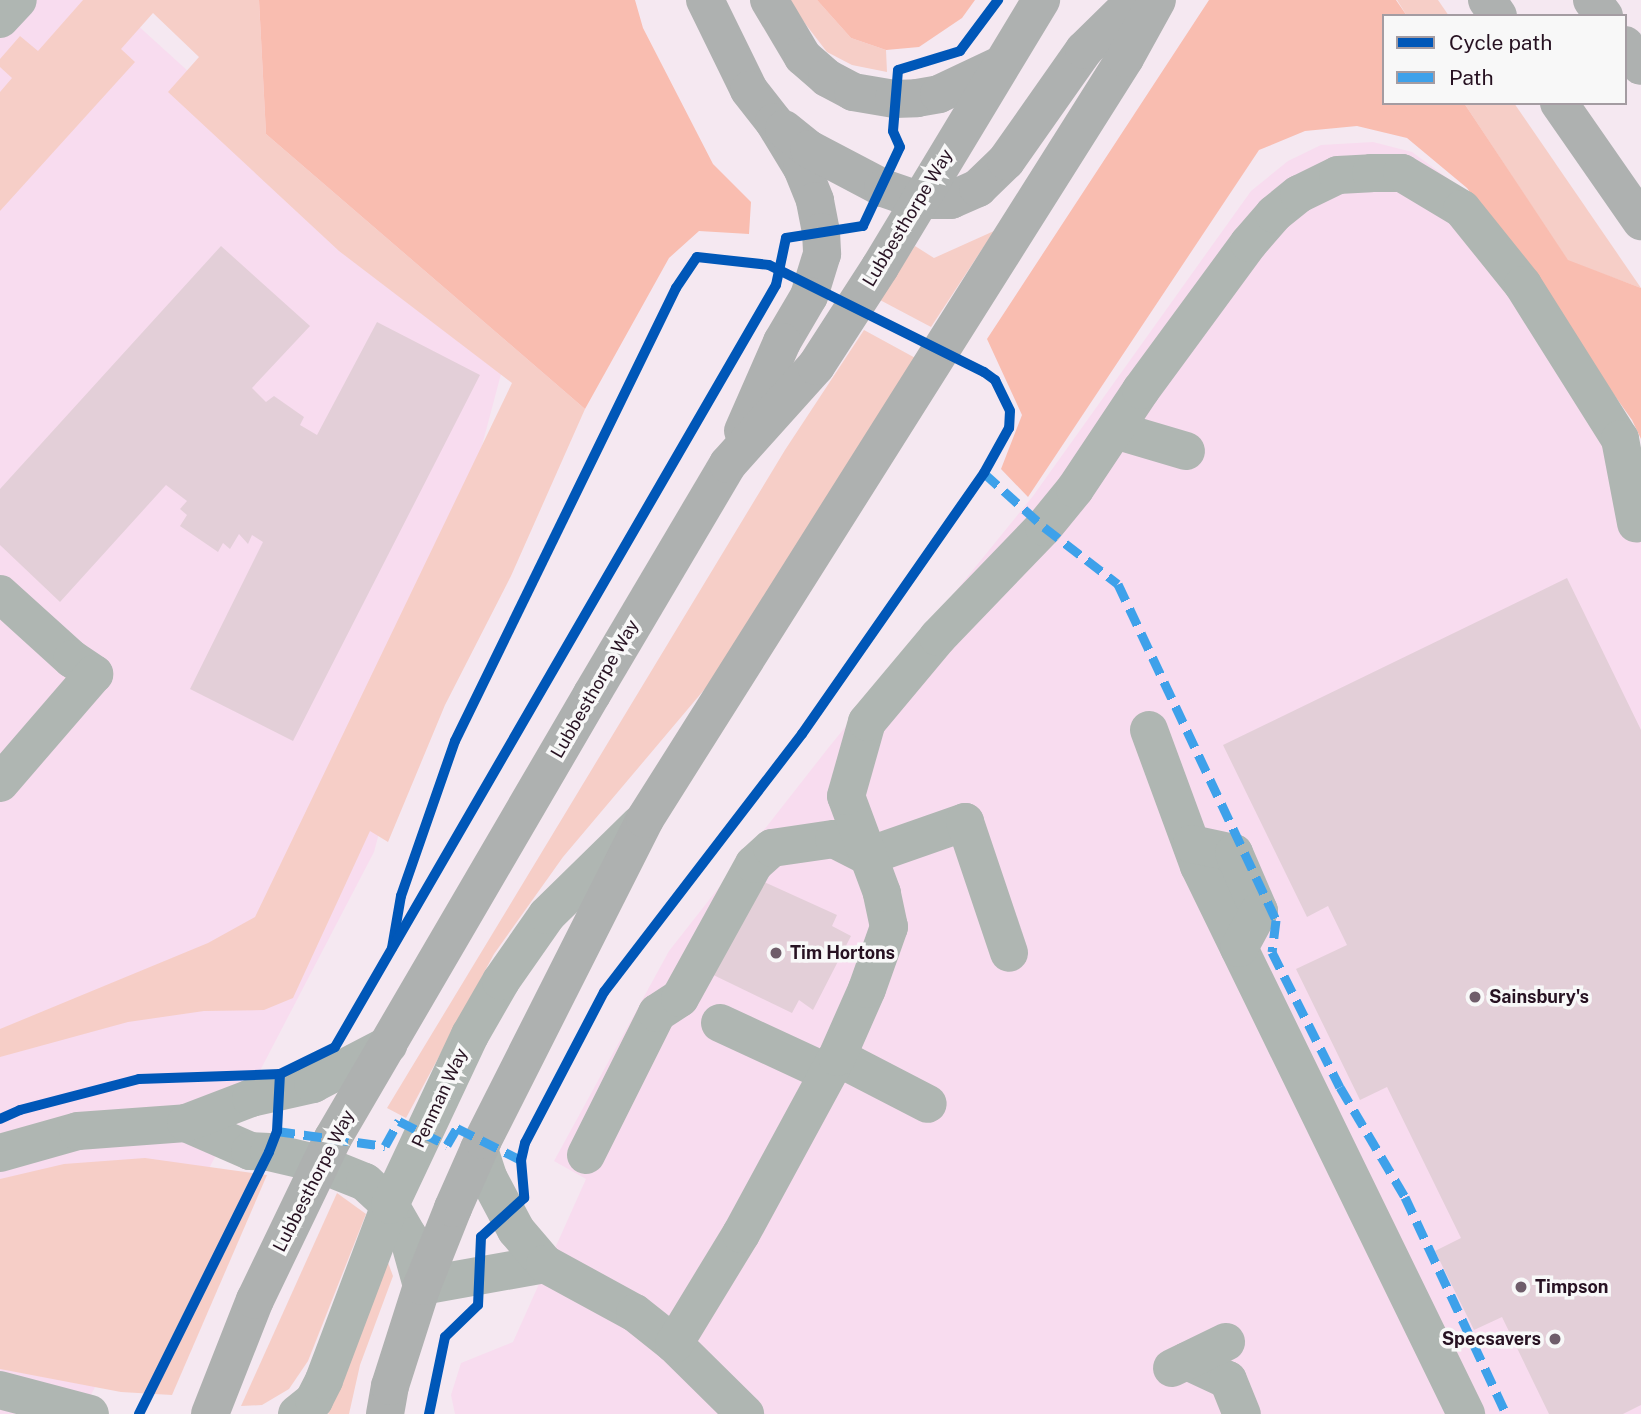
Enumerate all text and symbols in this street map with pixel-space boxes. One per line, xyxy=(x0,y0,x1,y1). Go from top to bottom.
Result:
legend xyxy=(1382,14,1627,105)
text: Cycle path xyxy=(1449,30,1552,55)
text: Path xyxy=(1449,65,1494,90)
street label: Lubbesthorpe Way xyxy=(858,145,958,291)
street label: Lubbesthorpe Way xyxy=(546,616,644,762)
place label: Tim Hortons xyxy=(790,942,895,964)
marker: Tim Hortons xyxy=(768,945,784,961)
place label: Sainsbury's xyxy=(1489,986,1589,1008)
marker: Sainsbury's xyxy=(1467,989,1483,1005)
street label: Penman Way xyxy=(407,1045,473,1151)
street label: Lubbesthorpe Way xyxy=(269,1106,359,1256)
place label: Timpson xyxy=(1535,1276,1608,1298)
marker: Timpson xyxy=(1513,1279,1529,1295)
place label: Specsavers xyxy=(1442,1328,1541,1350)
marker: Specsavers xyxy=(1547,1331,1563,1347)

